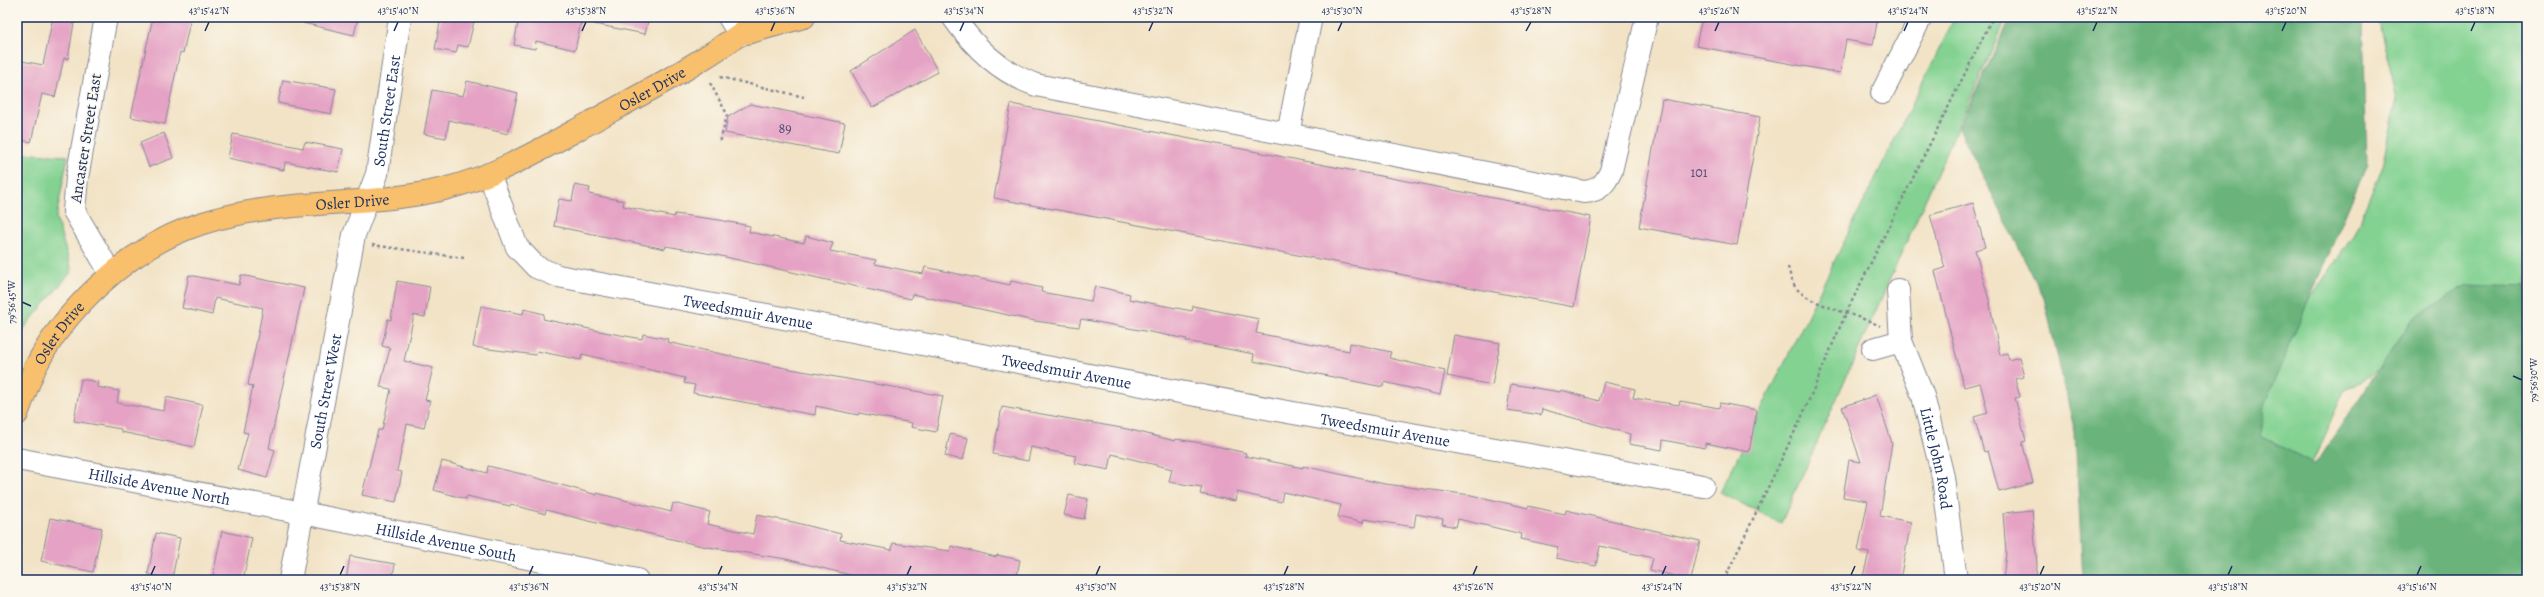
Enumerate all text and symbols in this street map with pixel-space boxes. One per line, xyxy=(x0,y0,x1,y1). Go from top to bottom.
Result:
text: 43°15'42"N xyxy=(189,4,229,17)
text: 43°15'40"N xyxy=(377,4,419,17)
text: 43°15'38"N xyxy=(566,4,606,17)
text: 43°15'36"N xyxy=(755,4,795,17)
text: 43°15'34"N xyxy=(944,4,984,17)
text: 43°15'32"N xyxy=(1133,4,1173,17)
text: 43°15'30"N xyxy=(1322,4,1362,17)
text: 43°15'28"N xyxy=(1511,4,1551,17)
text: 43°15'26"N xyxy=(1699,4,1739,17)
text: 43°15'24"N xyxy=(1888,4,1928,17)
text: 43°15'22"N xyxy=(2077,4,2117,17)
text: 43°15'20"N xyxy=(2265,4,2307,17)
text: 43°15'18"N xyxy=(2455,4,2495,17)
street label: South Street East xyxy=(368,54,406,168)
street label: Osler Drive xyxy=(615,62,690,117)
street label: Ancaster Street East xyxy=(65,72,107,205)
house number: 89 xyxy=(778,119,792,138)
house number: 101 xyxy=(1690,163,1708,182)
street label: Osler Drive xyxy=(315,188,390,216)
text: 79°56'45"W xyxy=(5,280,18,324)
street label: Tweedsmuir Avenue xyxy=(681,290,815,335)
street label: Osler Drive xyxy=(29,297,90,369)
street label: South Street West xyxy=(305,332,347,451)
street label: Tweedsmuir Avenue xyxy=(1000,349,1133,395)
text: 79°56'30"W xyxy=(2527,357,2540,402)
street label: Little John Road xyxy=(1914,405,1957,511)
street label: Tweedsmuir Avenue xyxy=(1318,408,1452,453)
street label: Hillside Avenue North xyxy=(86,463,233,511)
street label: Hillside Avenue South xyxy=(373,518,519,568)
text: 43°15'40"N xyxy=(130,580,172,593)
text: 43°15'38"N xyxy=(320,580,360,593)
text: 43°15'36"N xyxy=(509,580,549,593)
text: 43°15'34"N xyxy=(698,580,738,593)
text: 43°15'32"N xyxy=(887,580,927,593)
text: 43°15'30"N xyxy=(1076,580,1116,593)
text: 43°15'28"N xyxy=(1264,580,1304,593)
text: 43°15'26"N xyxy=(1453,580,1493,593)
text: 43°15'24"N xyxy=(1642,580,1682,593)
text: 43°15'22"N xyxy=(1831,580,1871,593)
text: 43°15'20"N xyxy=(2019,580,2061,593)
text: 43°15'18"N xyxy=(2208,580,2248,593)
text: 43°15'16"N xyxy=(2397,580,2437,593)

